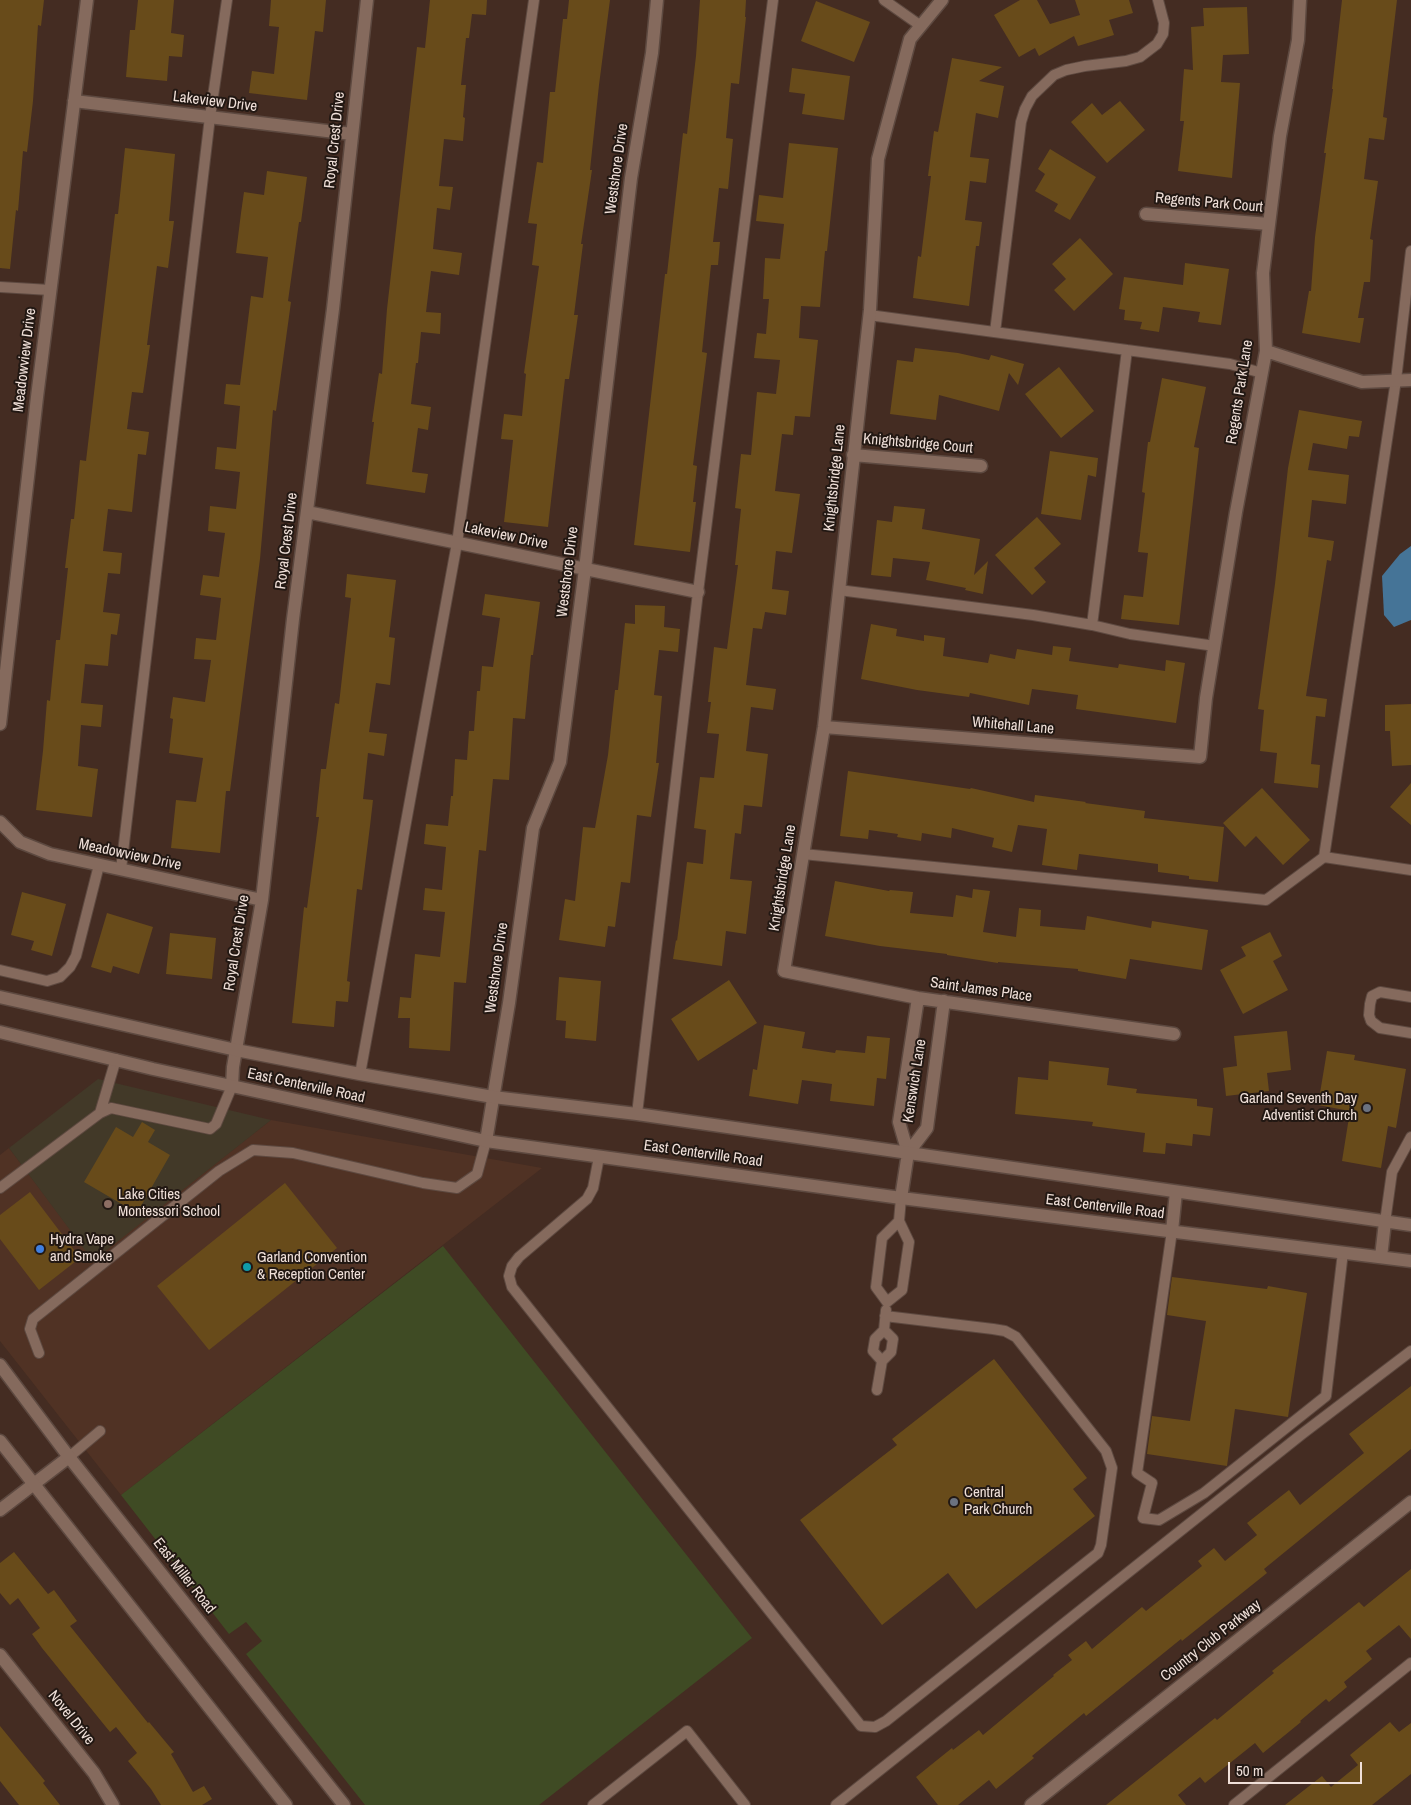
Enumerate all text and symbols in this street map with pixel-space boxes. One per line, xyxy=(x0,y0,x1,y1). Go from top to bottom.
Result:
street label: Lakeview Drive xyxy=(172,88,258,116)
street label: Royal Crest Drive xyxy=(321,91,349,189)
street label: Westshore Drive xyxy=(602,123,632,215)
street label: Regents Park Court xyxy=(1154,189,1264,217)
street label: Meadowview Drive xyxy=(10,307,40,413)
street label: Regents Park Lane xyxy=(1223,339,1257,445)
street label: Knightsbridge Lane xyxy=(820,424,850,532)
street label: Knightsbridge Court xyxy=(862,430,974,458)
street label: Royal Crest Drive xyxy=(272,492,302,590)
street label: Lakeview Drive xyxy=(463,518,549,554)
street label: Westshore Drive xyxy=(553,526,583,618)
street label: Whitehall Lane xyxy=(971,713,1055,739)
street label: Knightsbridge Lane xyxy=(766,824,800,932)
street label: Meadowview Drive xyxy=(77,835,183,875)
street label: Royal Crest Drive xyxy=(221,894,253,992)
street label: Westshore Drive xyxy=(482,922,512,1014)
street label: Saint James Place xyxy=(929,974,1033,1006)
street label: Kenswich Lane xyxy=(900,1038,930,1124)
street label: East Centerville Road xyxy=(246,1065,366,1107)
place label: Garland Seventh Day Adventist Church xyxy=(1239,1090,1357,1125)
marker: Garland Seventh Day Adventist Church xyxy=(1361,1102,1373,1114)
street label: East Centerville Road xyxy=(643,1137,763,1171)
place label: Lake Cities Montessori School xyxy=(118,1186,220,1221)
street label: East Centerville Road xyxy=(1045,1191,1165,1223)
marker: Lake Cities Montessori School xyxy=(102,1198,114,1210)
place label: Hydra Vape and Smoke xyxy=(50,1231,114,1266)
marker: Hydra Vape and Smoke xyxy=(34,1243,46,1255)
place label: Garland Convention & Reception Center xyxy=(257,1249,367,1284)
marker: Garland Convention & Reception Center xyxy=(241,1261,253,1273)
place label: Central Park Church xyxy=(964,1484,1032,1519)
marker: Central Park Church xyxy=(948,1496,960,1508)
street label: East Miller Road xyxy=(149,1535,219,1617)
street label: Country Club Parkway xyxy=(1157,1596,1265,1686)
street label: Novel Drive xyxy=(44,1687,98,1749)
scale bar xyxy=(1231,1752,1365,1784)
text: 50 m xyxy=(1236,1760,1263,1781)

